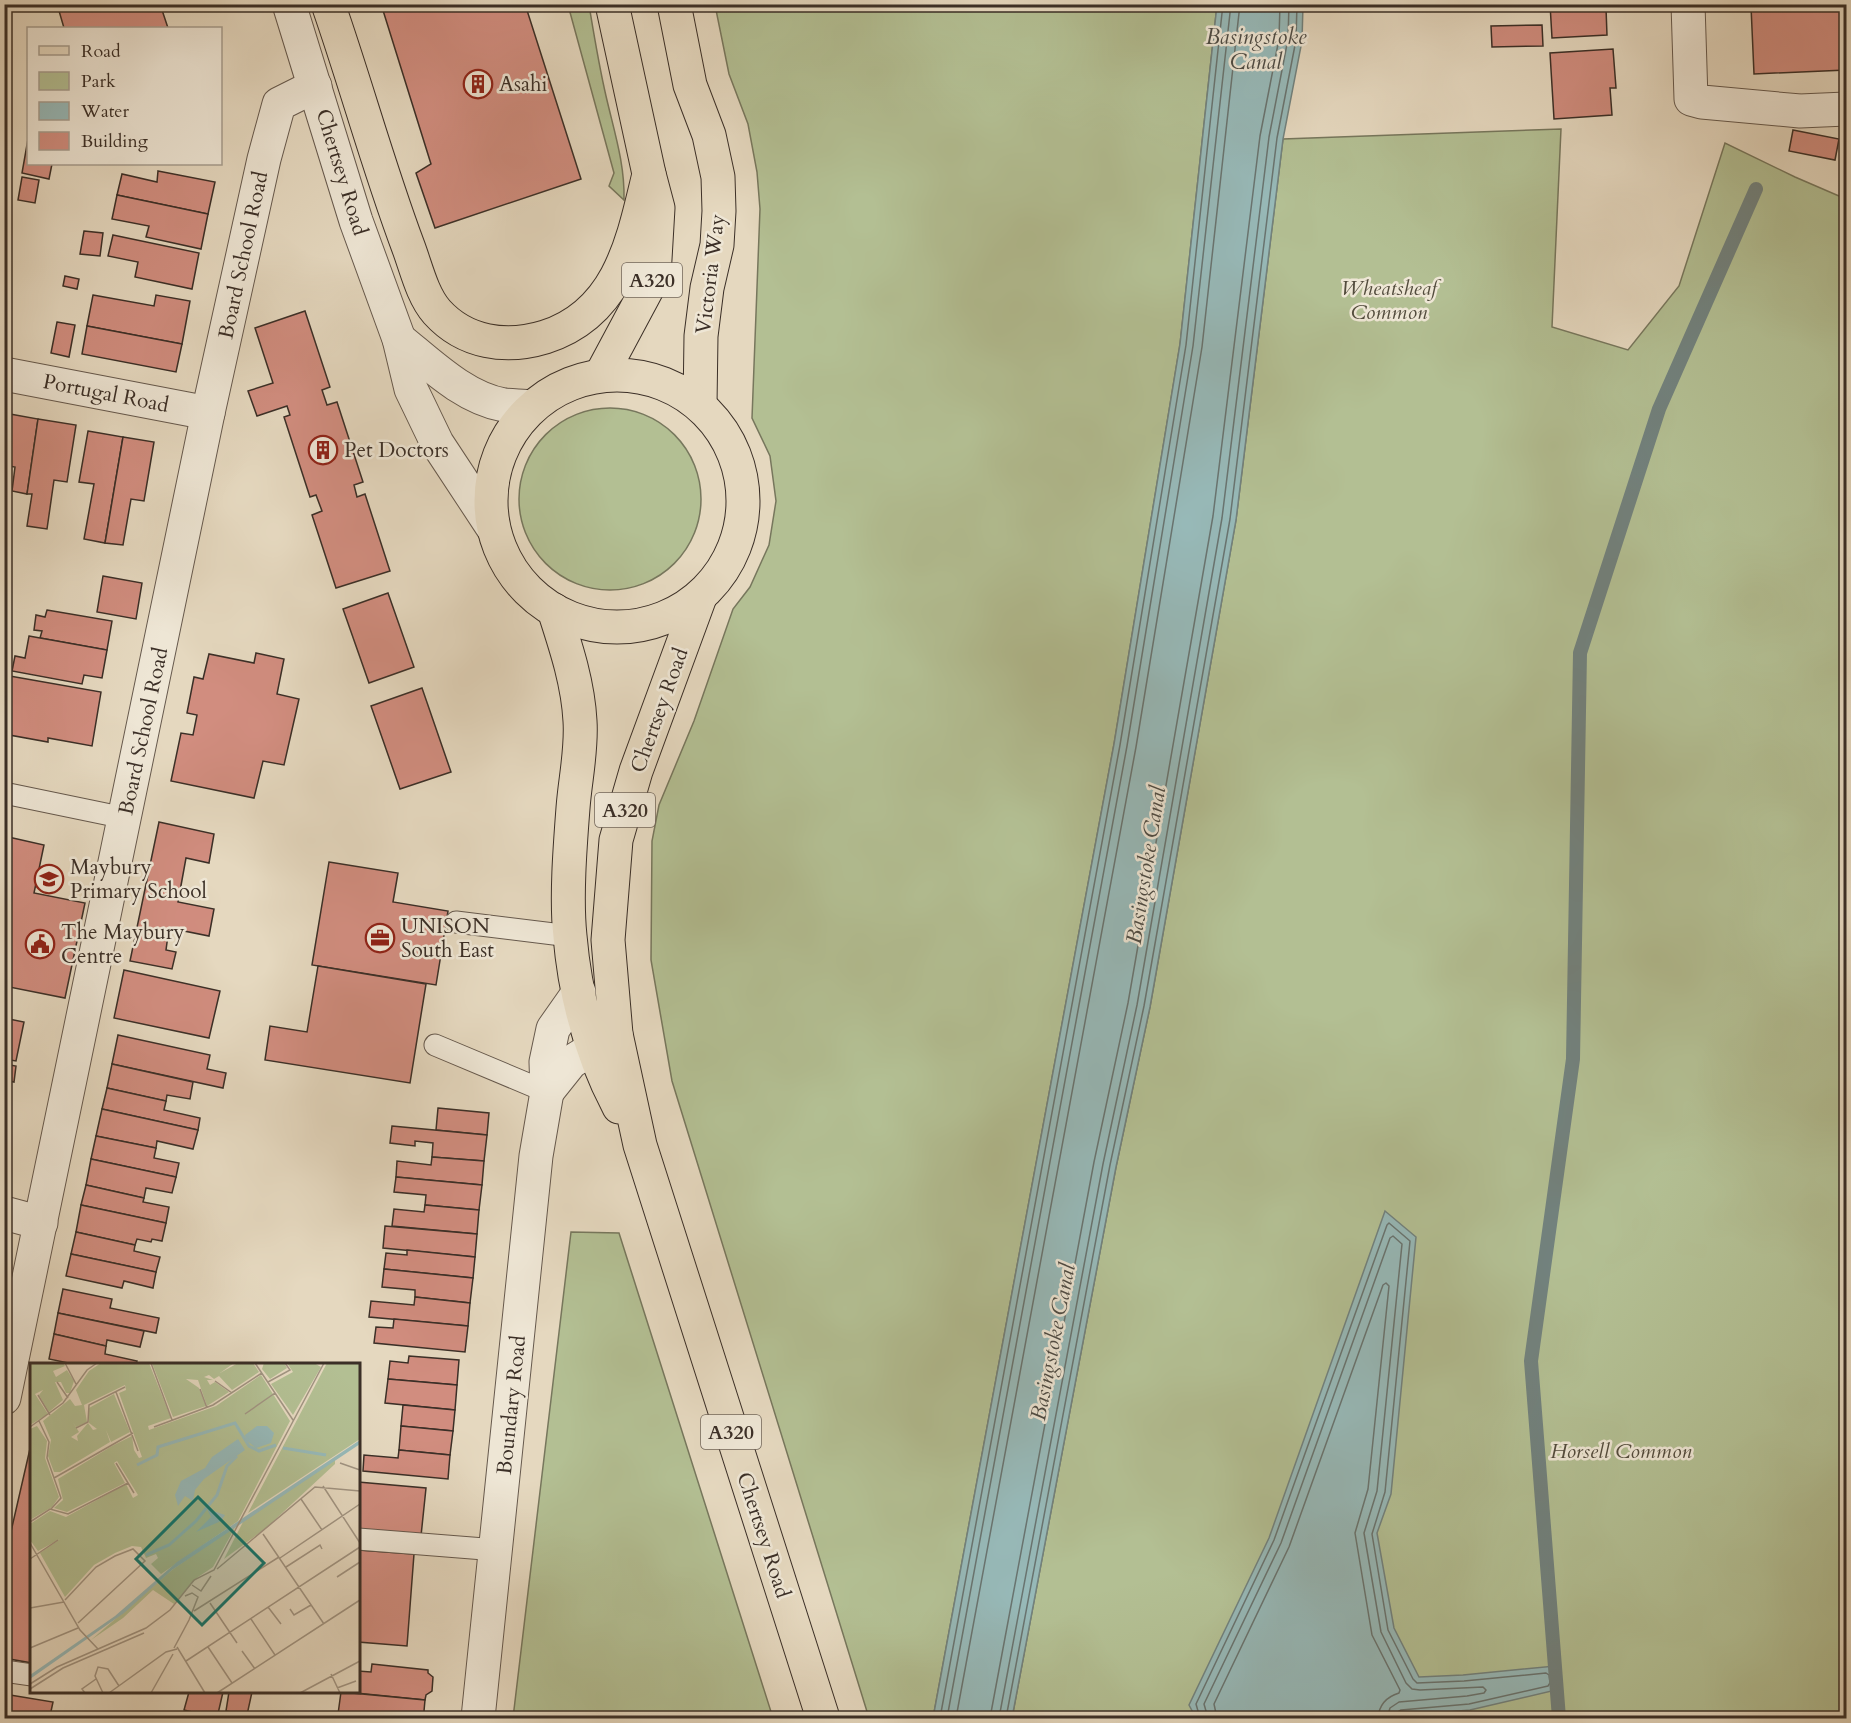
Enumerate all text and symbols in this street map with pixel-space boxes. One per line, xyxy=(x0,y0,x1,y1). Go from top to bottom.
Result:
water label: Basingstoke Canal xyxy=(1205,22,1307,77)
legend xyxy=(27,27,222,165)
text: Road xyxy=(81,39,121,64)
building icon: Asahi xyxy=(462,68,494,100)
text: Park xyxy=(81,69,116,94)
place label: Asahi xyxy=(499,70,548,99)
text: Water xyxy=(80,99,130,124)
street label: Chertsey Road xyxy=(309,105,375,239)
text: Building xyxy=(81,129,149,154)
street label: Board School Road xyxy=(212,169,275,342)
street label: Victoria Way xyxy=(689,212,732,336)
road number: A320 xyxy=(622,263,682,297)
park label: Wheatsheaf Common xyxy=(1341,274,1442,327)
street label: Portugal Road xyxy=(41,367,171,420)
building icon: Pet Doctors xyxy=(307,434,339,466)
place label: Pet Doctors xyxy=(344,436,449,465)
street label: Chertsey Road xyxy=(623,644,695,777)
street label: Board School Road xyxy=(112,645,175,818)
water label: Basingstoke Canal xyxy=(1119,783,1173,946)
road number: A320 xyxy=(595,793,655,827)
place label: Maybury Primary School xyxy=(70,853,207,906)
school or university icon: Maybury Primary School xyxy=(33,863,65,895)
place label: UNISON South East xyxy=(401,912,494,965)
place label: The Maybury Centre xyxy=(61,918,185,971)
office icon: UNISON South East xyxy=(364,922,396,954)
public building icon: The Maybury Centre xyxy=(24,928,56,960)
water label: Basingstoke Canal xyxy=(1023,1260,1083,1423)
street label: Boundary Road xyxy=(490,1334,533,1476)
inset map xyxy=(30,1363,360,1693)
road number: A320 xyxy=(701,1415,761,1449)
park label: Horsell Common xyxy=(1550,1437,1692,1466)
street label: Chertsey Road xyxy=(730,1468,798,1602)

